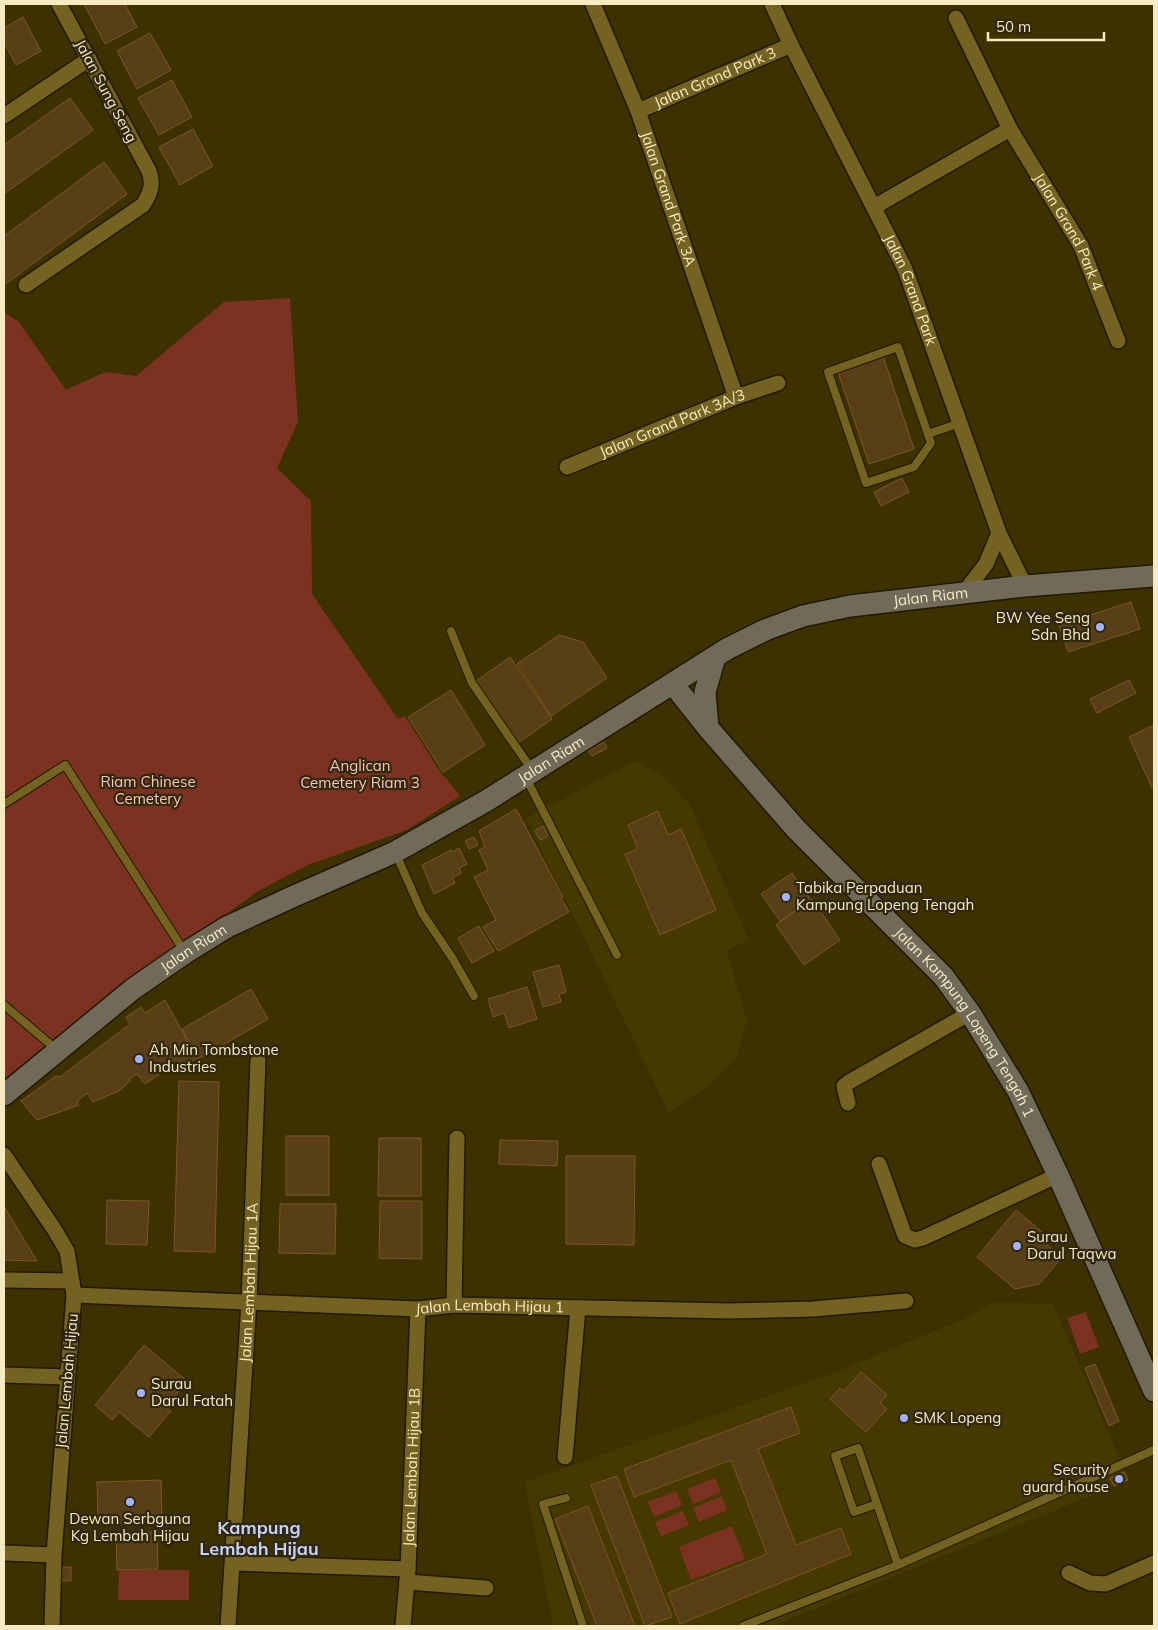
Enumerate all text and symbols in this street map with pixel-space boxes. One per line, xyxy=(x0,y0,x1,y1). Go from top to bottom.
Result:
scale bar xyxy=(988,10,1104,42)
text: 50 m xyxy=(996,17,1031,36)
street label: Jalan Sung Seng xyxy=(71,36,142,146)
street label: Jalan Grand Park 3 xyxy=(651,43,779,112)
street label: Jalan Grand Park 3A xyxy=(637,129,701,269)
street label: Jalan Grand Park 4 xyxy=(1030,169,1107,293)
street label: Jalan Grand Park xyxy=(880,231,941,348)
street label: Jalan Grand Park 3A/3 xyxy=(597,385,747,461)
street label: Jalan Riam xyxy=(892,583,969,610)
place label: BW Yee Seng Sdn Bhd xyxy=(996,608,1090,644)
marker: BW Yee Seng Sdn Bhd xyxy=(1094,621,1106,633)
street label: Jalan Riam xyxy=(514,731,588,788)
park label: Anglican Cemetery Riam 3 xyxy=(300,756,420,792)
park label: Riam Chinese Cemetery xyxy=(100,772,196,808)
place label: Tabika Perpaduan Kampung Lopeng Tengah xyxy=(796,878,974,914)
marker: Tabika Perpaduan Kampung Lopeng Tengah xyxy=(780,891,792,903)
street label: Jalan Riam xyxy=(156,919,230,976)
street label: Jalan Kampung Lopeng Tengah 1 xyxy=(890,923,1039,1120)
place label: Ah Min Tombstone Industries xyxy=(149,1040,279,1076)
marker: Ah Min Tombstone Industries xyxy=(133,1053,145,1065)
street label: Jalan Lembah Hijau 1A xyxy=(235,1202,262,1363)
place label: Surau Darul Taqwa xyxy=(1027,1227,1117,1263)
marker: Surau Darul Taqwa xyxy=(1011,1240,1023,1252)
street label: Jalan Lembah Hijau 1 xyxy=(415,1295,564,1318)
street label: Jalan Lembah Hijau xyxy=(51,1313,82,1449)
place label: Surau Darul Fatah xyxy=(151,1374,233,1410)
marker: Surau Darul Fatah xyxy=(135,1387,147,1399)
street label: Jalan Lembah Hijau 1B xyxy=(399,1387,424,1547)
place label: SMK Lopeng xyxy=(914,1408,1001,1427)
marker: SMK Lopeng xyxy=(898,1412,910,1424)
place label: Security guard house xyxy=(1022,1460,1109,1496)
marker: Security guard house xyxy=(1113,1473,1125,1485)
marker: Dewan Serbguna Kg Lembah Hijau xyxy=(124,1496,136,1508)
place label: Dewan Serbguna Kg Lembah Hijau xyxy=(69,1509,191,1545)
district label: Kampung Lembah Hijau xyxy=(199,1516,319,1560)

